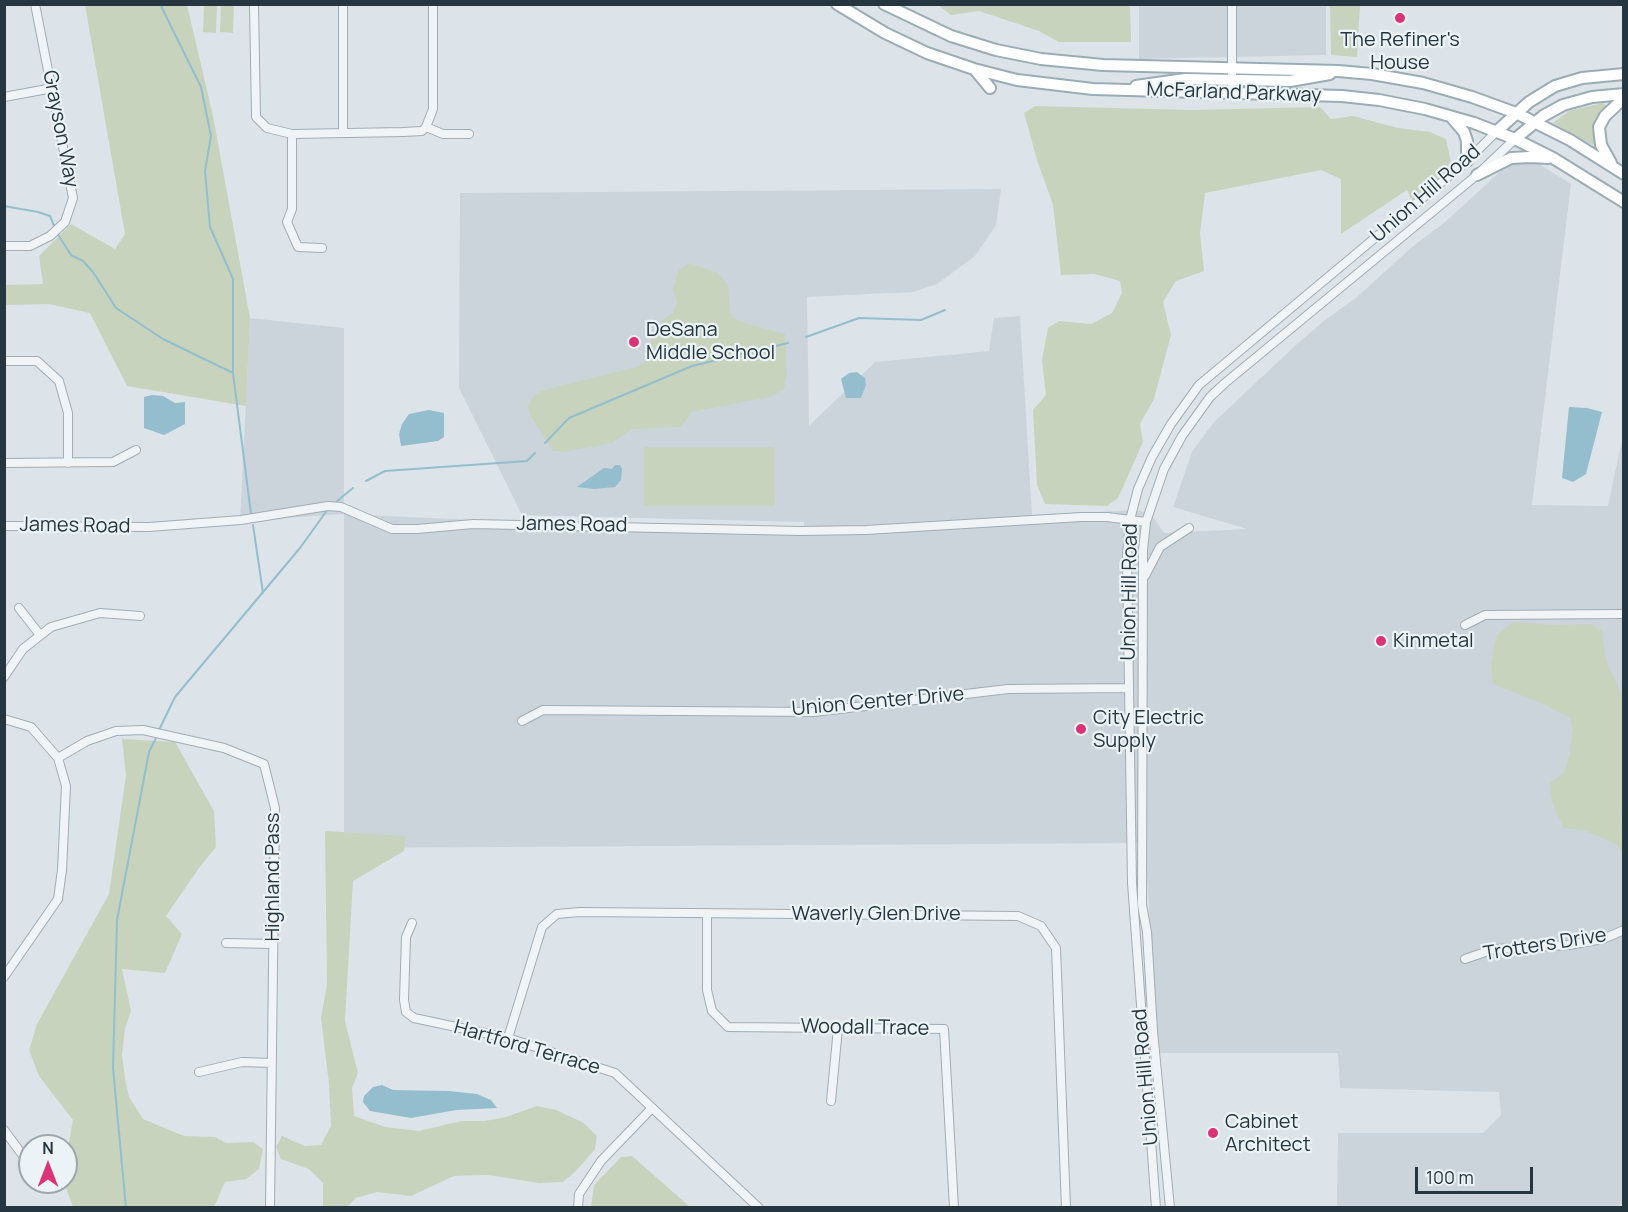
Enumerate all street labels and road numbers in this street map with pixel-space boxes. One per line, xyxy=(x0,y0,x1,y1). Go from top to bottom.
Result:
street label: Grayson Way xyxy=(37,68,83,190)
street label: McFarland Parkway xyxy=(1146,78,1322,108)
street label: Union Hill Road xyxy=(1366,140,1486,248)
street label: James Road xyxy=(516,512,628,538)
street label: James Road xyxy=(19,513,131,539)
street label: Union Hill Road xyxy=(1117,523,1143,661)
street label: Union Center Drive xyxy=(791,683,965,721)
street label: Highland Pass xyxy=(261,812,285,942)
street label: Waverly Glen Drive xyxy=(791,902,961,926)
street label: Trotters Drive xyxy=(1482,923,1608,967)
street label: Union Hill Road xyxy=(1128,1008,1164,1146)
street label: Woodall Trace xyxy=(800,1015,930,1041)
street label: Hartford Terrace xyxy=(451,1016,603,1080)

